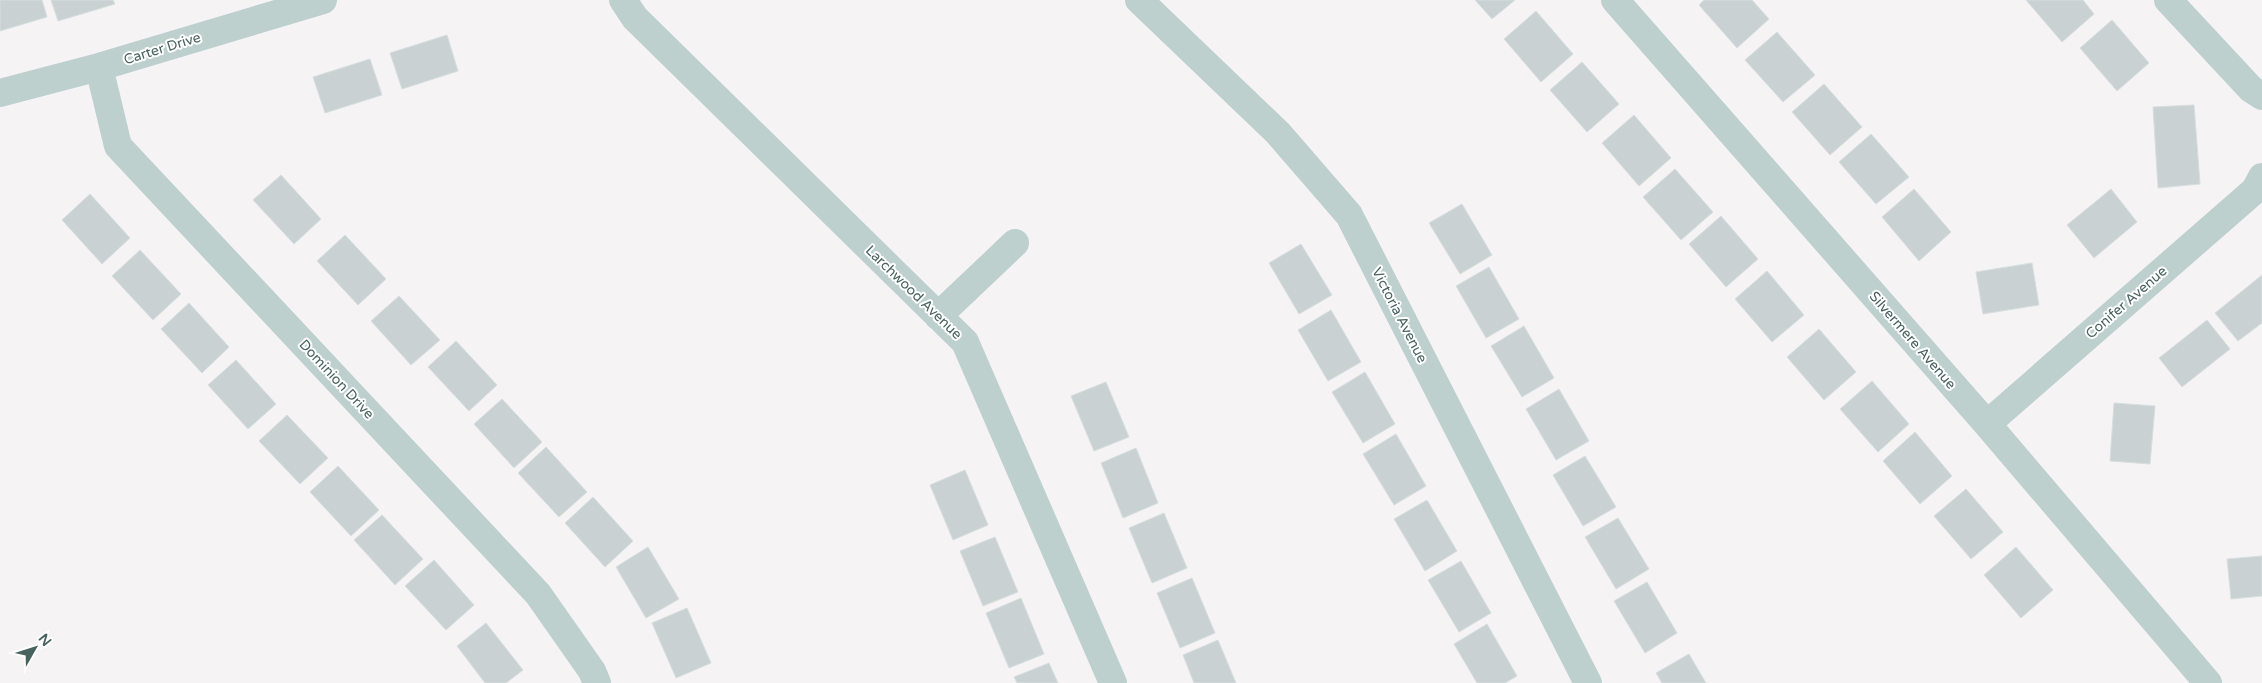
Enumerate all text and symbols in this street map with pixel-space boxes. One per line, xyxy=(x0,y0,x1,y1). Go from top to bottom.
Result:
street label: Carter Drive xyxy=(122,29,203,68)
street label: Larchwood Avenue xyxy=(862,242,965,343)
street label: Conifer Avenue xyxy=(2082,262,2170,342)
street label: Victoria Avenue xyxy=(1368,265,1431,366)
street label: Silvermere Avenue xyxy=(1866,288,1960,393)
street label: Dominion Drive xyxy=(296,336,378,423)
north arrow xyxy=(10,623,60,673)
text: N xyxy=(35,630,55,650)

